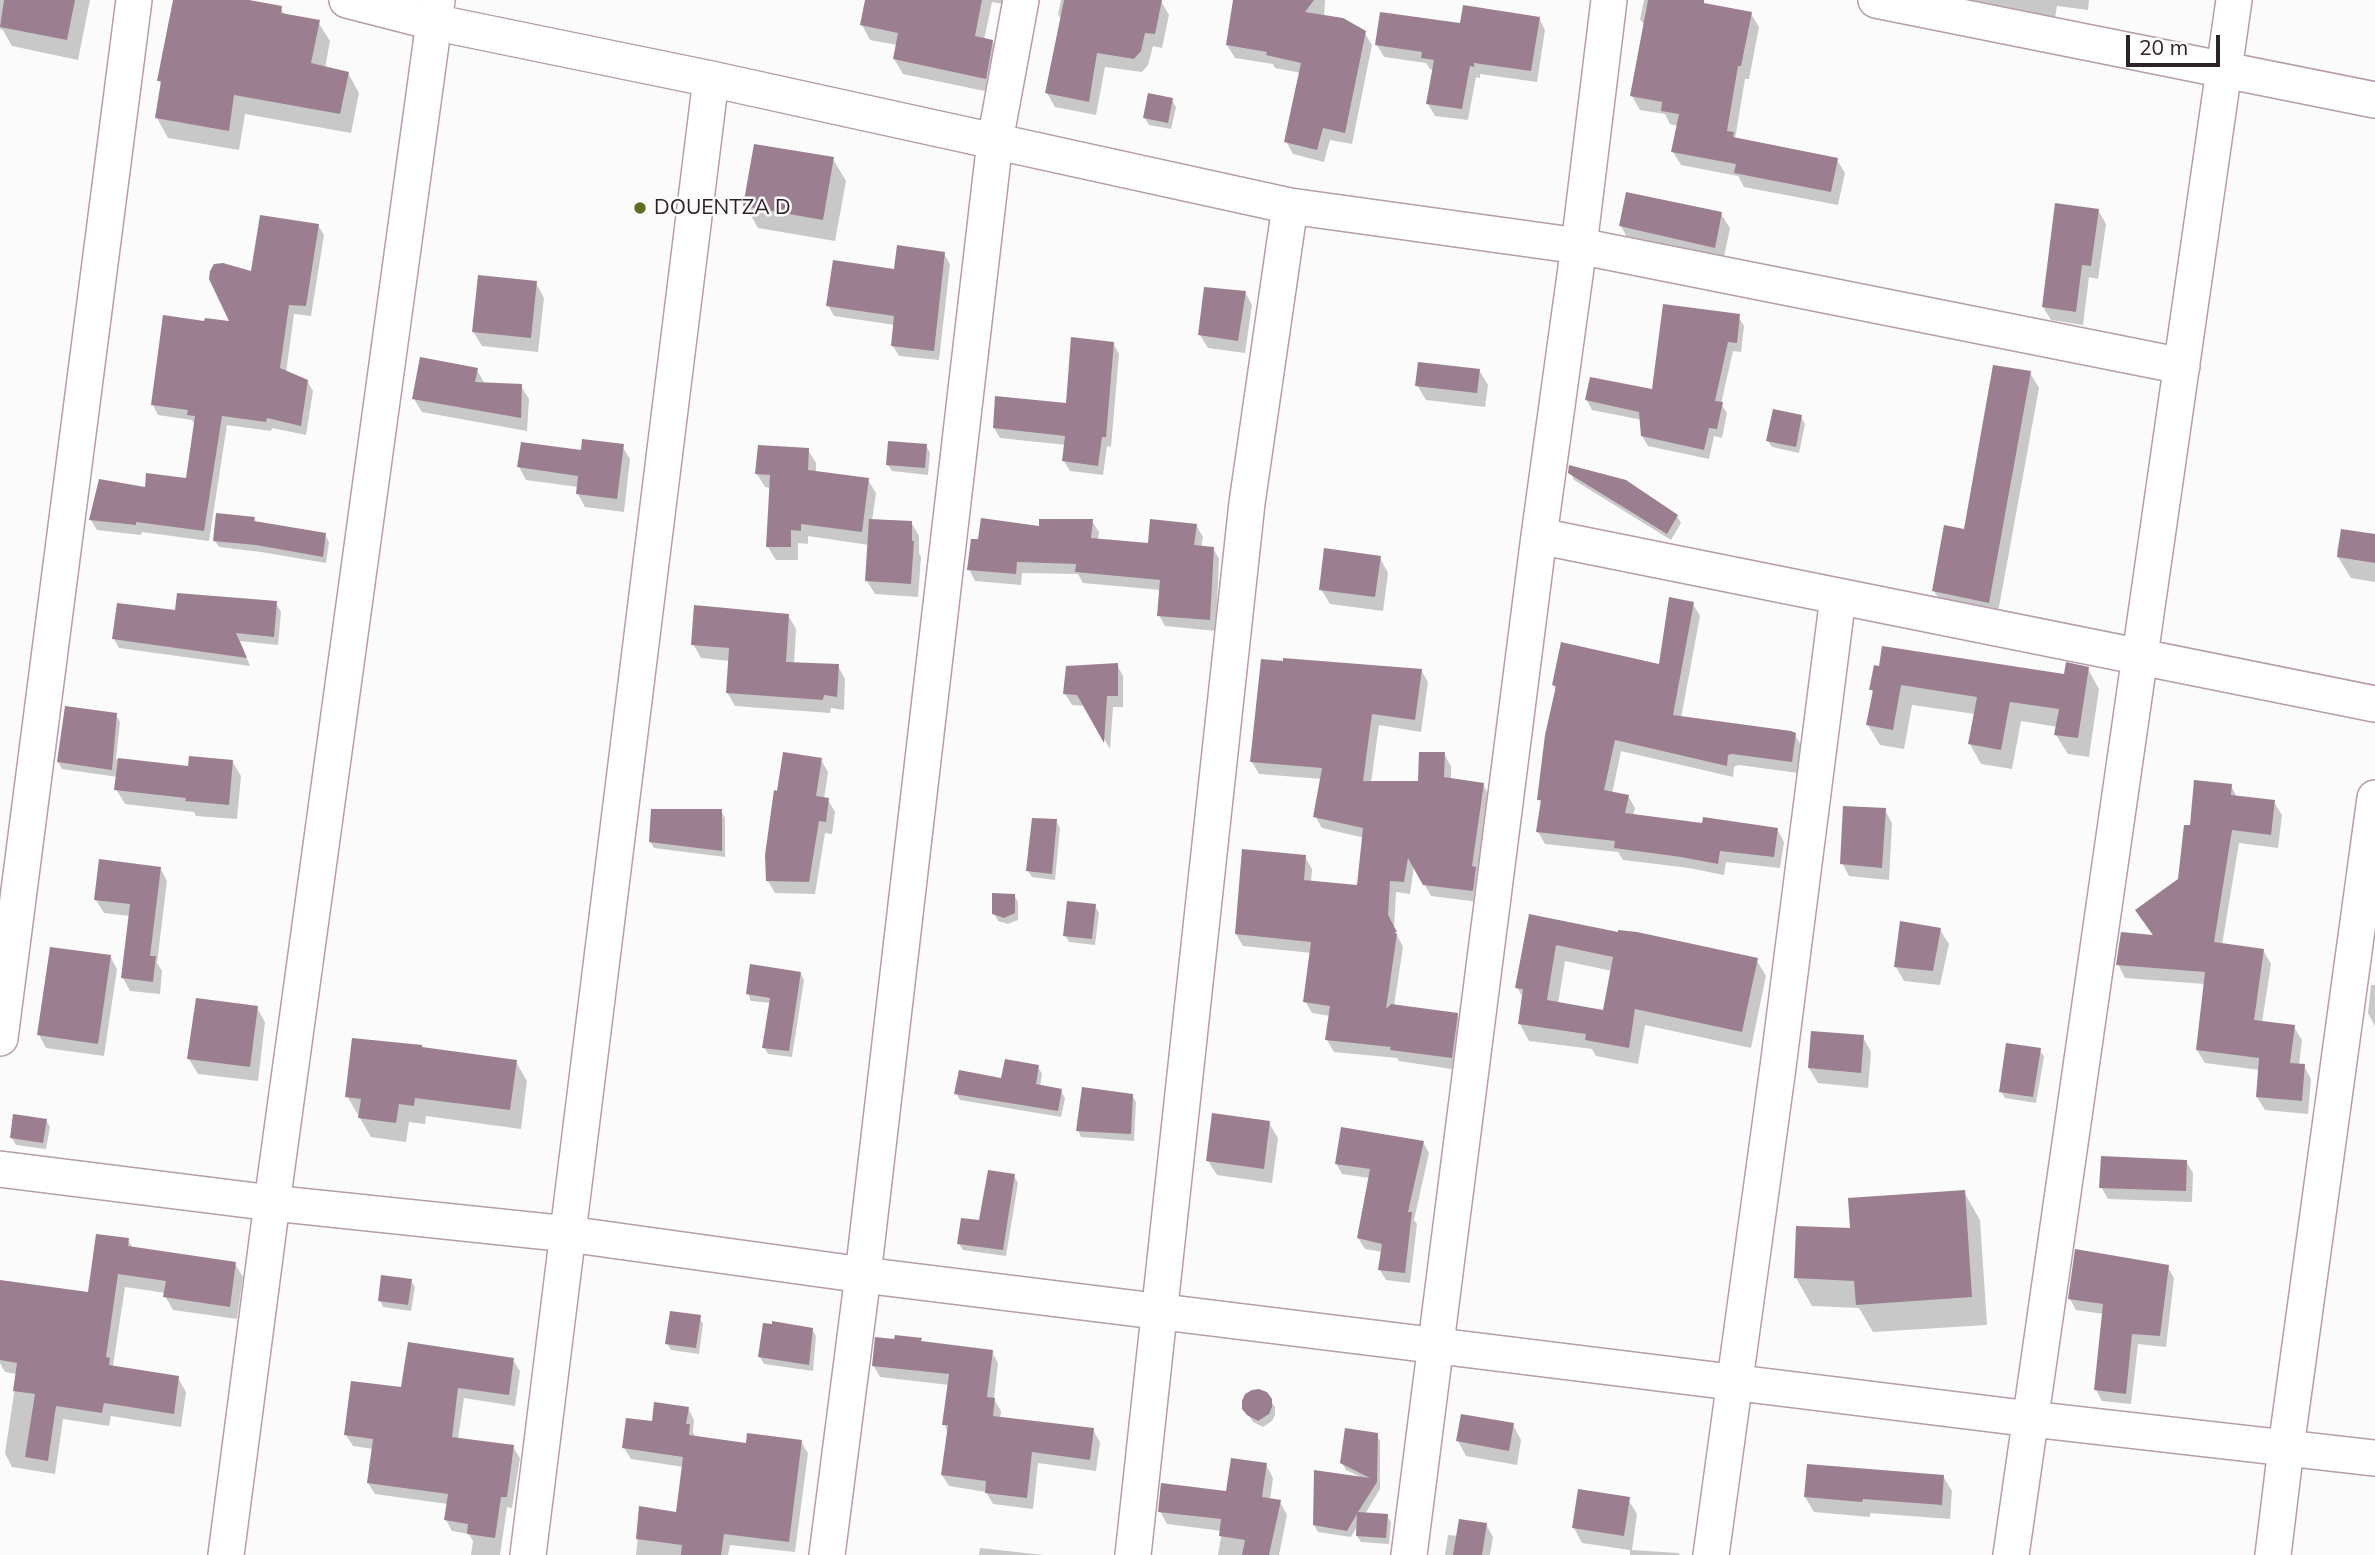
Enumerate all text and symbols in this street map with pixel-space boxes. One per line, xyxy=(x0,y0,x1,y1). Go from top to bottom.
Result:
scale bar xyxy=(2130,21,2224,65)
text: 20 m xyxy=(2139,34,2188,60)
place label: DOUENTZA D xyxy=(654,195,791,221)
marker: DOUENTZA D xyxy=(632,200,648,216)

